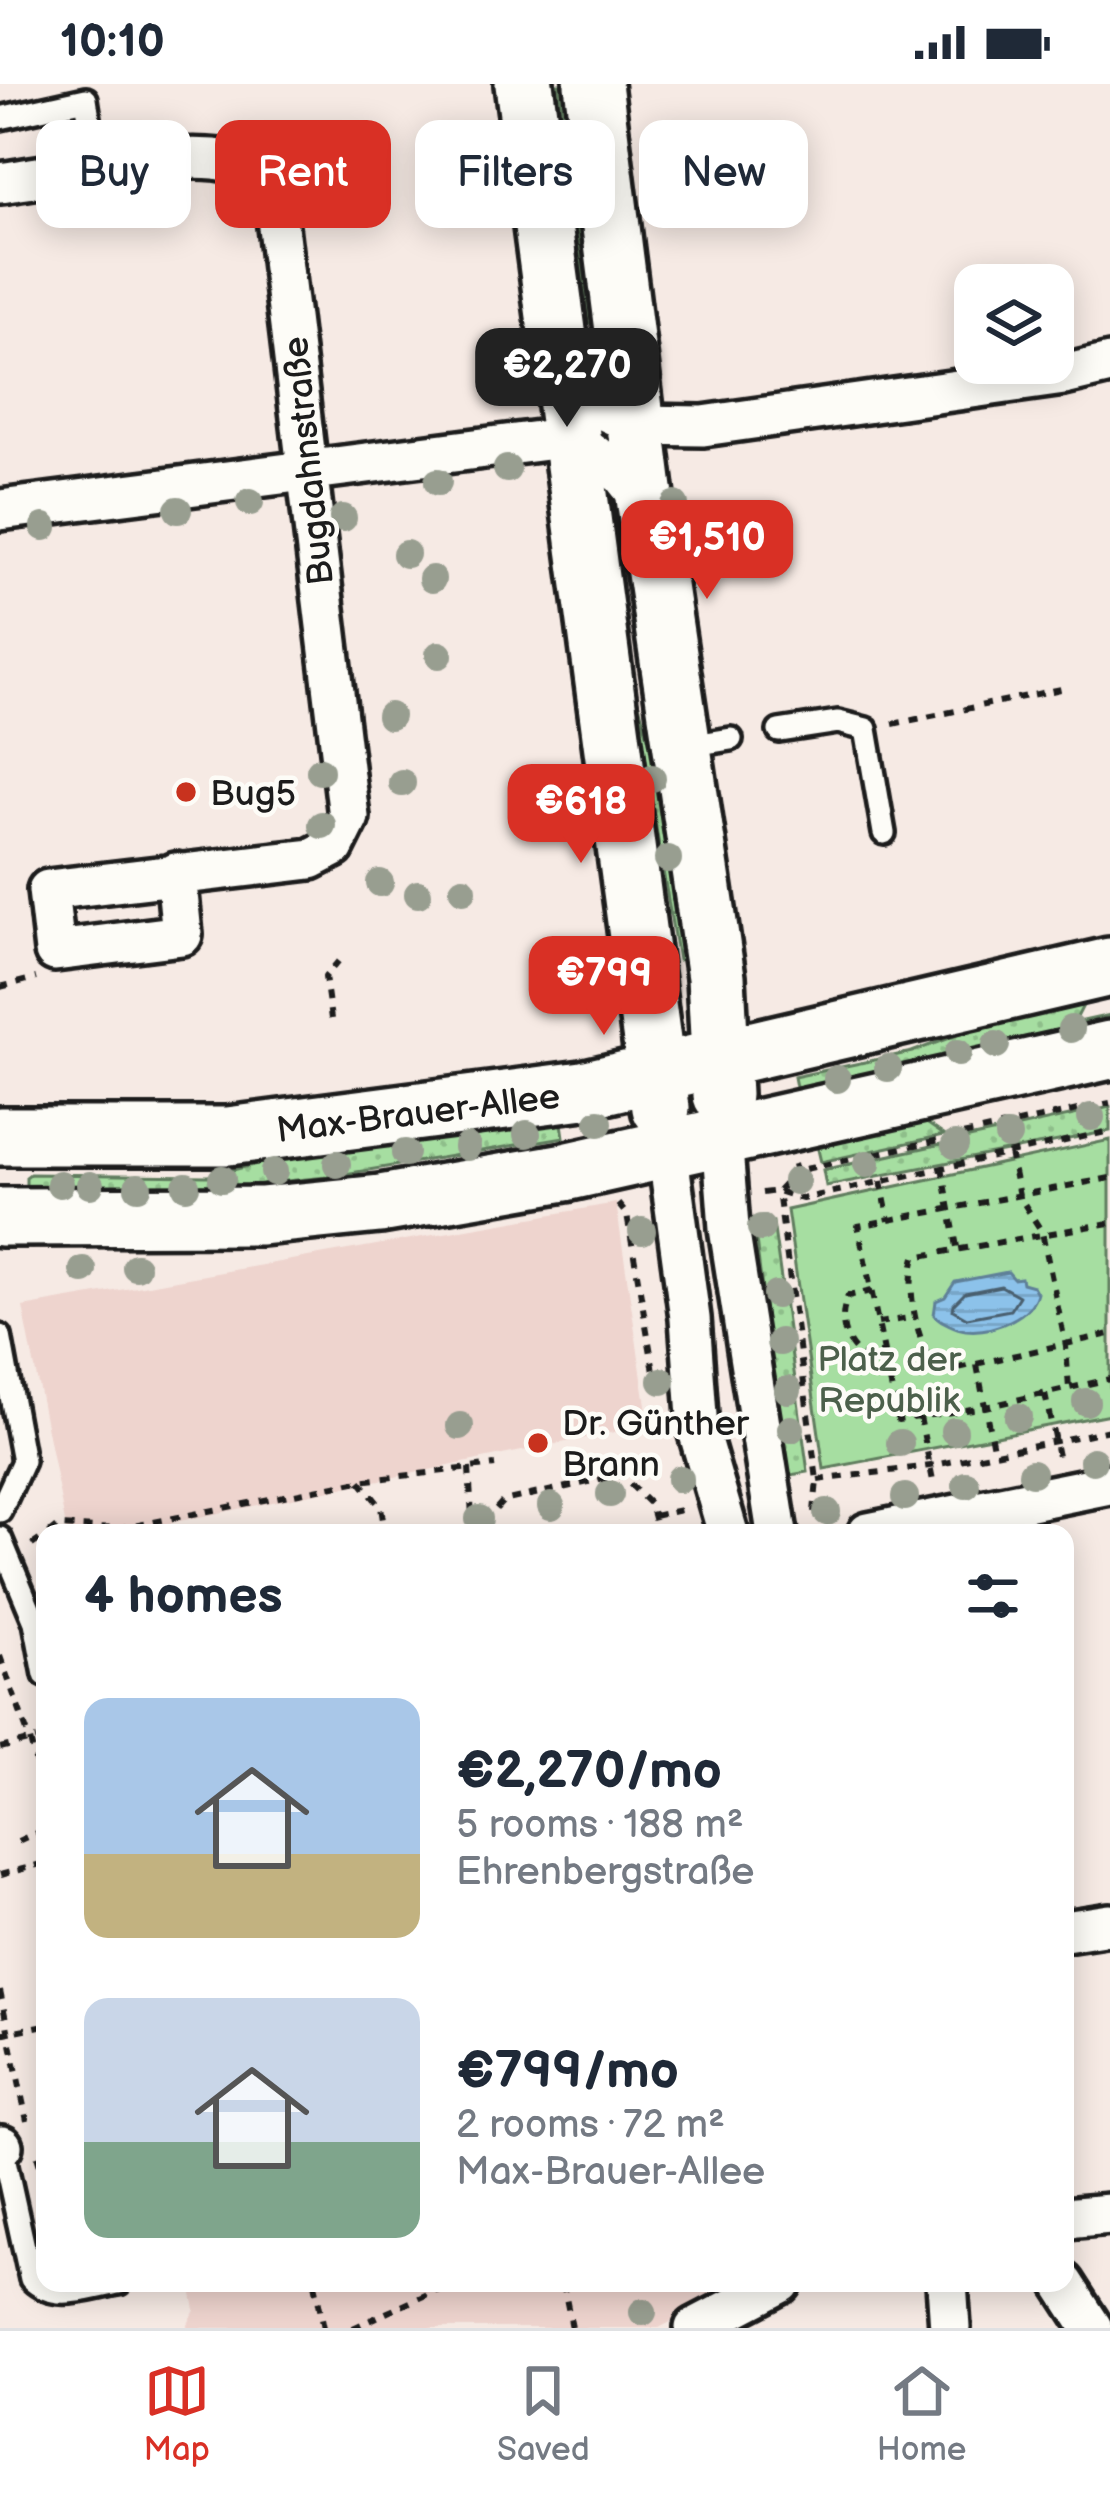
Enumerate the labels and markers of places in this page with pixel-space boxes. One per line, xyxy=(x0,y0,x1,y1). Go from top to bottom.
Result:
pin: €2,270 xyxy=(469,328,665,430)
pin: €1,510 xyxy=(609,500,805,602)
pin: €618 xyxy=(510,764,652,866)
place label: Bug5 xyxy=(210,773,296,816)
marker: Bug5 xyxy=(173,779,199,805)
pin: €799 xyxy=(533,936,675,1038)
place label: Dr. Günther Brann xyxy=(562,1403,750,1487)
marker: Dr. Günther Brann xyxy=(525,1430,551,1456)

